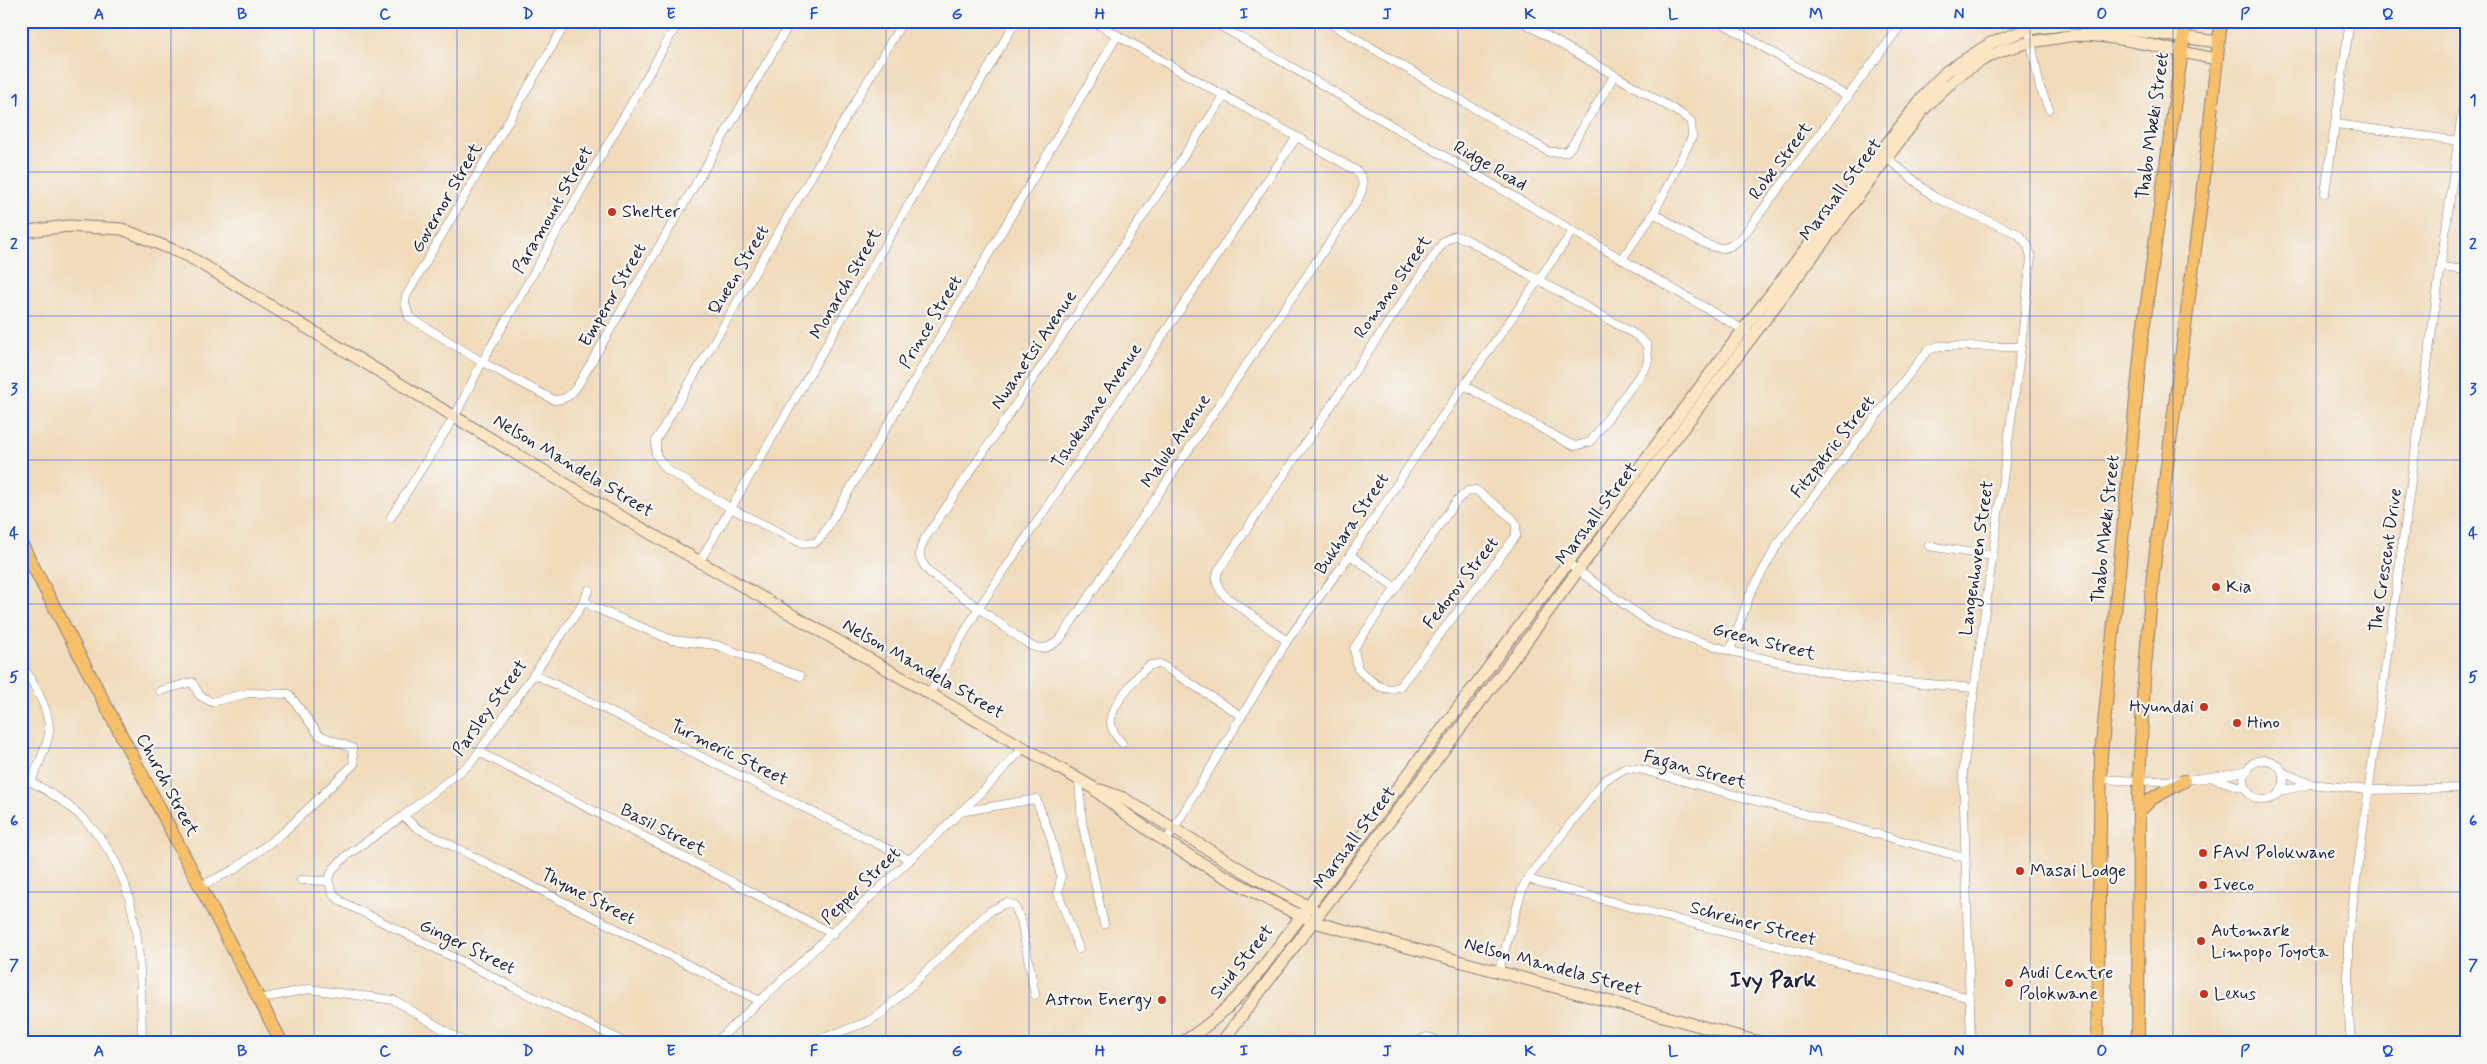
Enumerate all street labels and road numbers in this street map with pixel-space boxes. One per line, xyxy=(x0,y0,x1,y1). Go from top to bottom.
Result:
street label: Thabo Mbeki Street xyxy=(2131,50,2175,201)
street label: Robe Street xyxy=(1744,117,1819,205)
street label: Marshall Street xyxy=(1794,134,1888,246)
street label: Ridge Road xyxy=(1448,135,1531,198)
street label: Governor Street xyxy=(406,138,488,258)
street label: Paramount Street xyxy=(507,142,599,278)
street label: Queen Street xyxy=(703,220,775,319)
street label: Monarch Street xyxy=(805,224,888,344)
street label: Romano Street xyxy=(1348,230,1438,343)
street label: Emperor Street xyxy=(574,238,653,351)
street label: Prince Street xyxy=(894,271,968,373)
street label: Nwanetsi Avenue xyxy=(985,286,1083,414)
street label: Tshokwane Avenue xyxy=(1046,338,1148,473)
street label: Malule Avenue xyxy=(1136,389,1217,493)
street label: Fitzpatric Street xyxy=(1785,391,1881,503)
street label: Nelson Mandela Street xyxy=(489,409,657,523)
street label: Thabo Mbeki Street xyxy=(2086,454,2126,604)
street label: Marshall Street xyxy=(1550,458,1644,570)
street label: Bukhara Street xyxy=(1309,468,1395,580)
street label: Langenhoven Street xyxy=(1954,479,2001,637)
street label: The Crescent Drive xyxy=(2364,487,2408,633)
street label: Fedorov Street xyxy=(1417,532,1505,634)
street label: Nelson Mandela Street xyxy=(838,613,1008,725)
street label: Green Street xyxy=(1710,618,1819,667)
street label: Parsley Street xyxy=(447,655,533,761)
street label: Turmeric Street xyxy=(666,714,792,792)
street label: Church Street xyxy=(130,729,204,841)
street label: Fagan Street xyxy=(1640,745,1750,797)
street label: Marshall Street xyxy=(1308,782,1402,894)
street label: Basil Street xyxy=(616,798,710,862)
street label: Pepper Street xyxy=(816,842,906,930)
street label: Thyme Street xyxy=(537,863,640,931)
street label: Schreiner Street xyxy=(1687,896,1819,952)
street label: Ginger Street xyxy=(415,913,519,982)
street label: Suid Street xyxy=(1205,920,1279,1004)
street label: Nelson Mandela Street xyxy=(1462,932,1644,1002)

